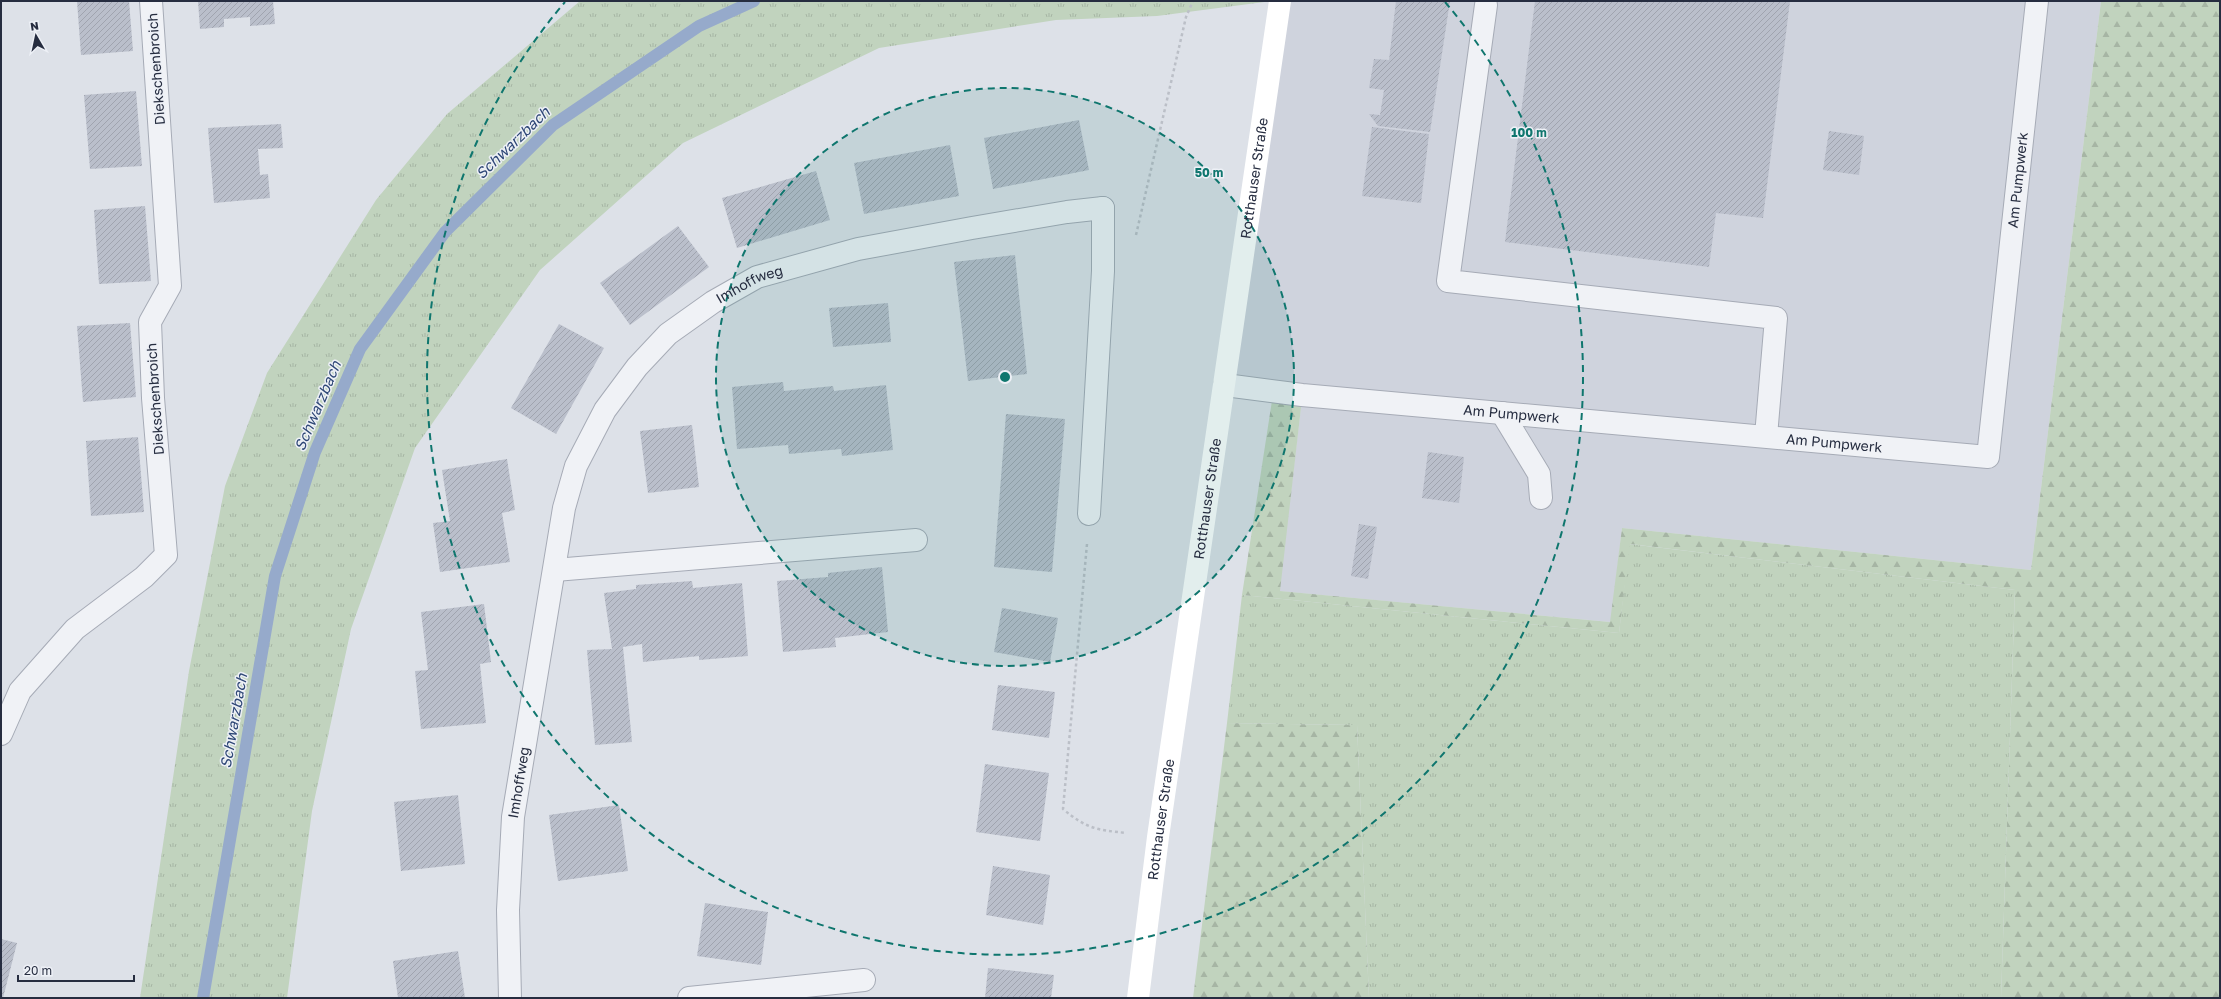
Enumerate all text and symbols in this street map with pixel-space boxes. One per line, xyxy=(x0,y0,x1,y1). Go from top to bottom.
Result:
street label: Diekschenbroich xyxy=(143,12,168,126)
north arrow xyxy=(16,16,56,56)
text: N xyxy=(29,19,40,33)
water label: Schwarzbach xyxy=(472,102,554,182)
street label: Rotthauser Straße xyxy=(1236,116,1271,240)
text: 100 m xyxy=(1511,125,1547,140)
street label: Am Pumpwerk xyxy=(2004,131,2031,229)
text: 50 m xyxy=(1195,165,1223,180)
street label: Imhoffweg xyxy=(713,261,785,307)
street label: Diekschenbroich xyxy=(142,342,167,456)
water label: Schwarzbach xyxy=(290,357,344,453)
centre of rings xyxy=(998,370,1012,384)
street label: Am Pumpwerk xyxy=(1463,401,1560,426)
street label: Am Pumpwerk xyxy=(1785,430,1883,455)
street label: Rotthauser Straße xyxy=(1190,437,1224,560)
water label: Schwarzbach xyxy=(216,671,250,770)
street label: Imhoffweg xyxy=(504,745,532,820)
street label: Rotthauser Straße xyxy=(1144,758,1177,881)
scale bar xyxy=(18,957,134,983)
text: 20 m xyxy=(24,963,52,978)

